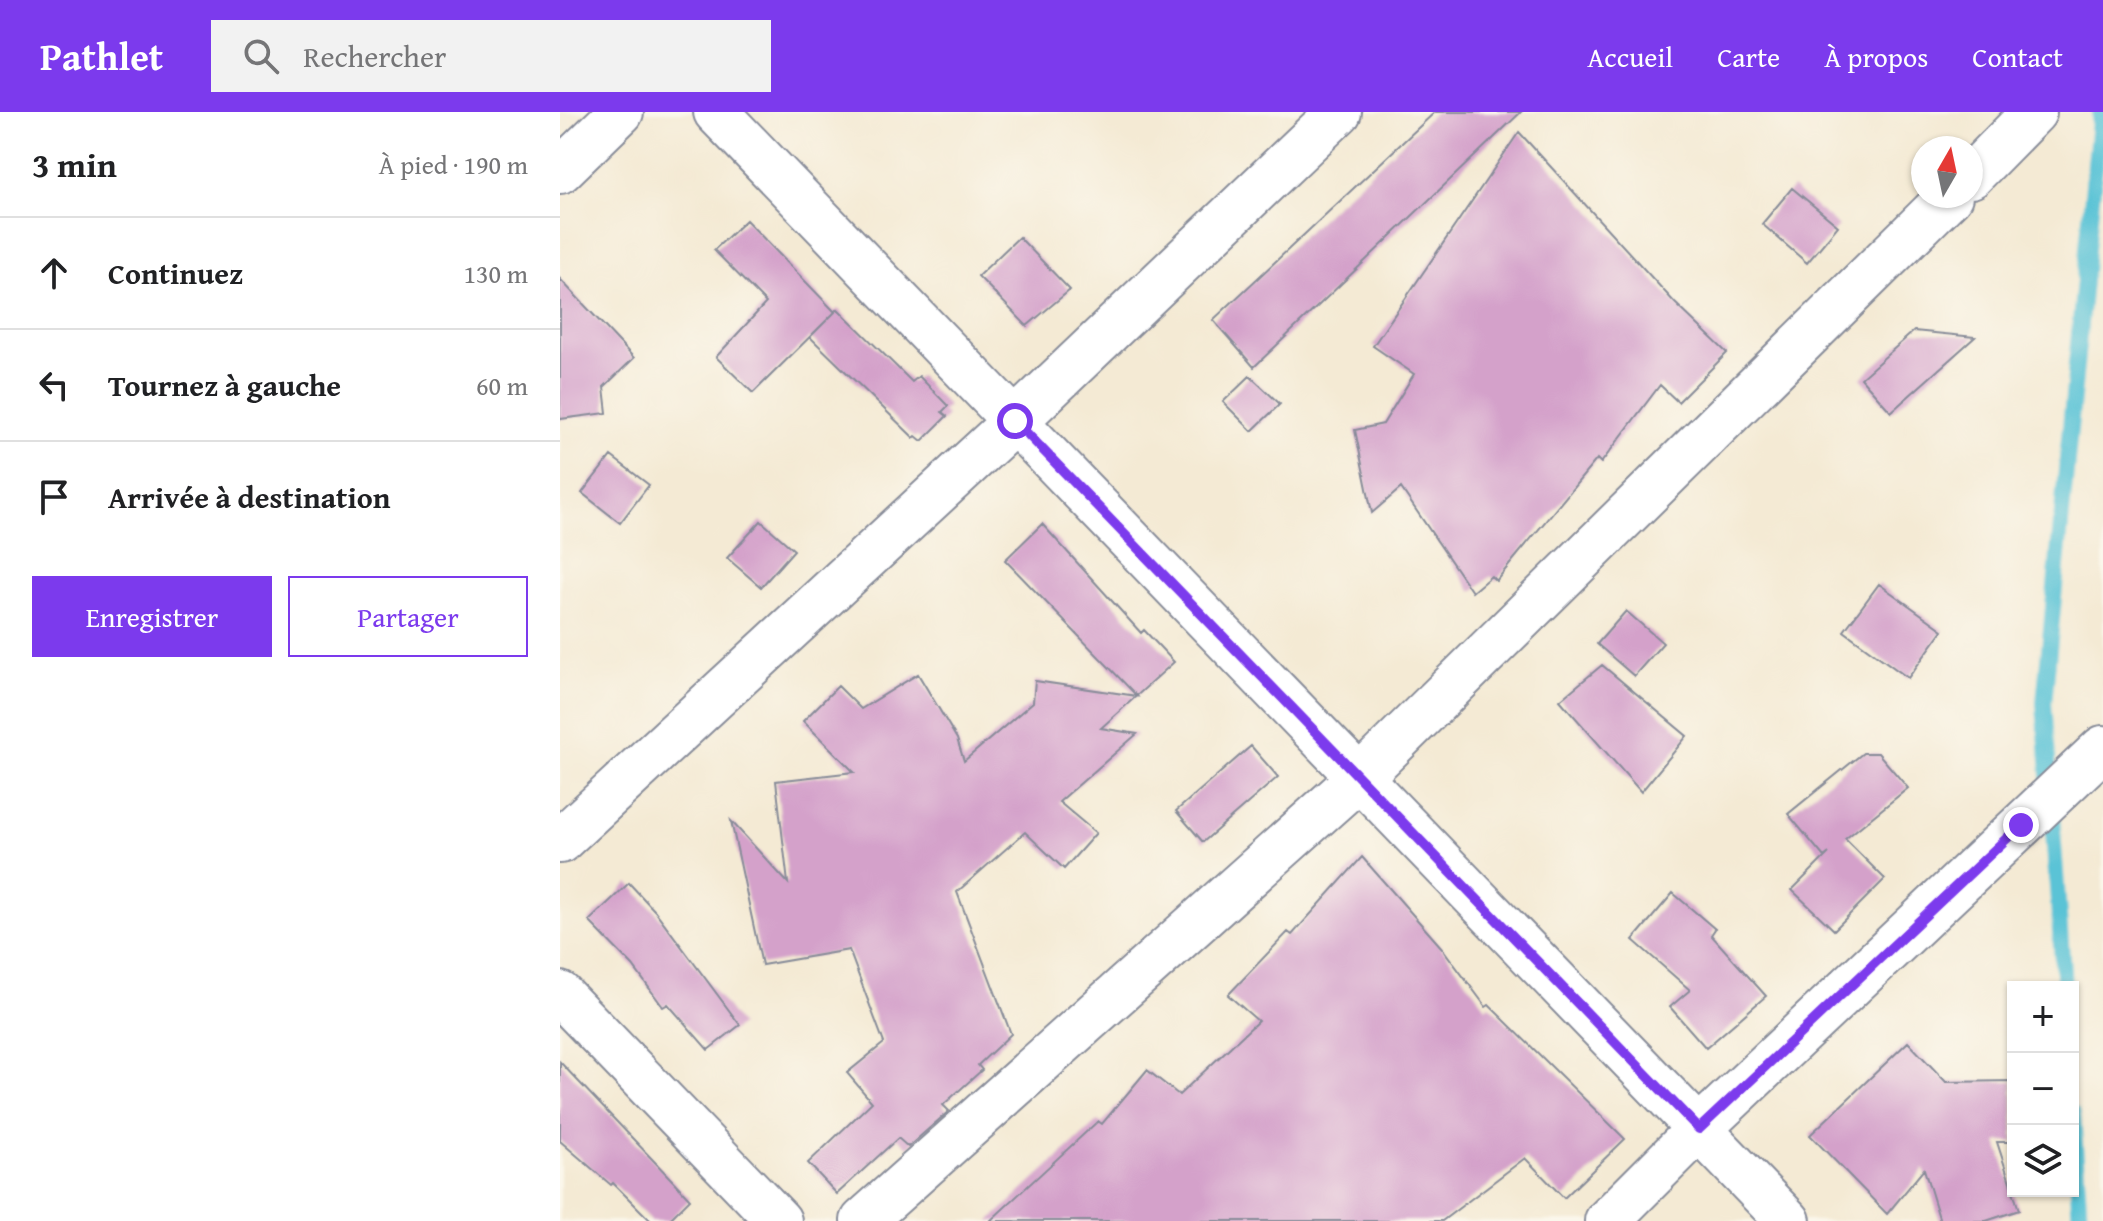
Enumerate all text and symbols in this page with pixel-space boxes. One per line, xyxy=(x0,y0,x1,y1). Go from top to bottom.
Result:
search box xyxy=(211,20,771,92)
text: Pathlet xyxy=(40,28,163,84)
icon: search xyxy=(239,34,283,78)
text: Rechercher xyxy=(303,34,446,78)
text: Accueil xyxy=(1587,36,1673,77)
text: Carte xyxy=(1717,36,1780,77)
text: À propos xyxy=(1824,36,1928,77)
text: Contact xyxy=(1972,36,2063,77)
north arrow xyxy=(1911,136,1983,208)
text: 3 min xyxy=(32,140,117,189)
text: À pied · 190 m xyxy=(379,145,528,184)
icon: ahead xyxy=(32,251,76,295)
text: Continuez xyxy=(108,251,243,295)
text: 130 m xyxy=(463,254,528,293)
icon: left xyxy=(32,363,76,407)
text: Tournez à gauche xyxy=(108,363,341,407)
text: 60 m xyxy=(476,366,528,405)
route start xyxy=(997,403,1033,439)
icon: arrive xyxy=(32,475,76,519)
text: Arrivée à destination xyxy=(108,475,390,519)
button: Enregistrer xyxy=(32,576,272,657)
button: Partager xyxy=(288,576,528,657)
route end xyxy=(2003,807,2039,843)
map controls xyxy=(2007,981,2079,1197)
button: + xyxy=(2007,981,2079,1053)
button: − xyxy=(2007,1053,2079,1125)
button: layers xyxy=(2007,1125,2079,1197)

